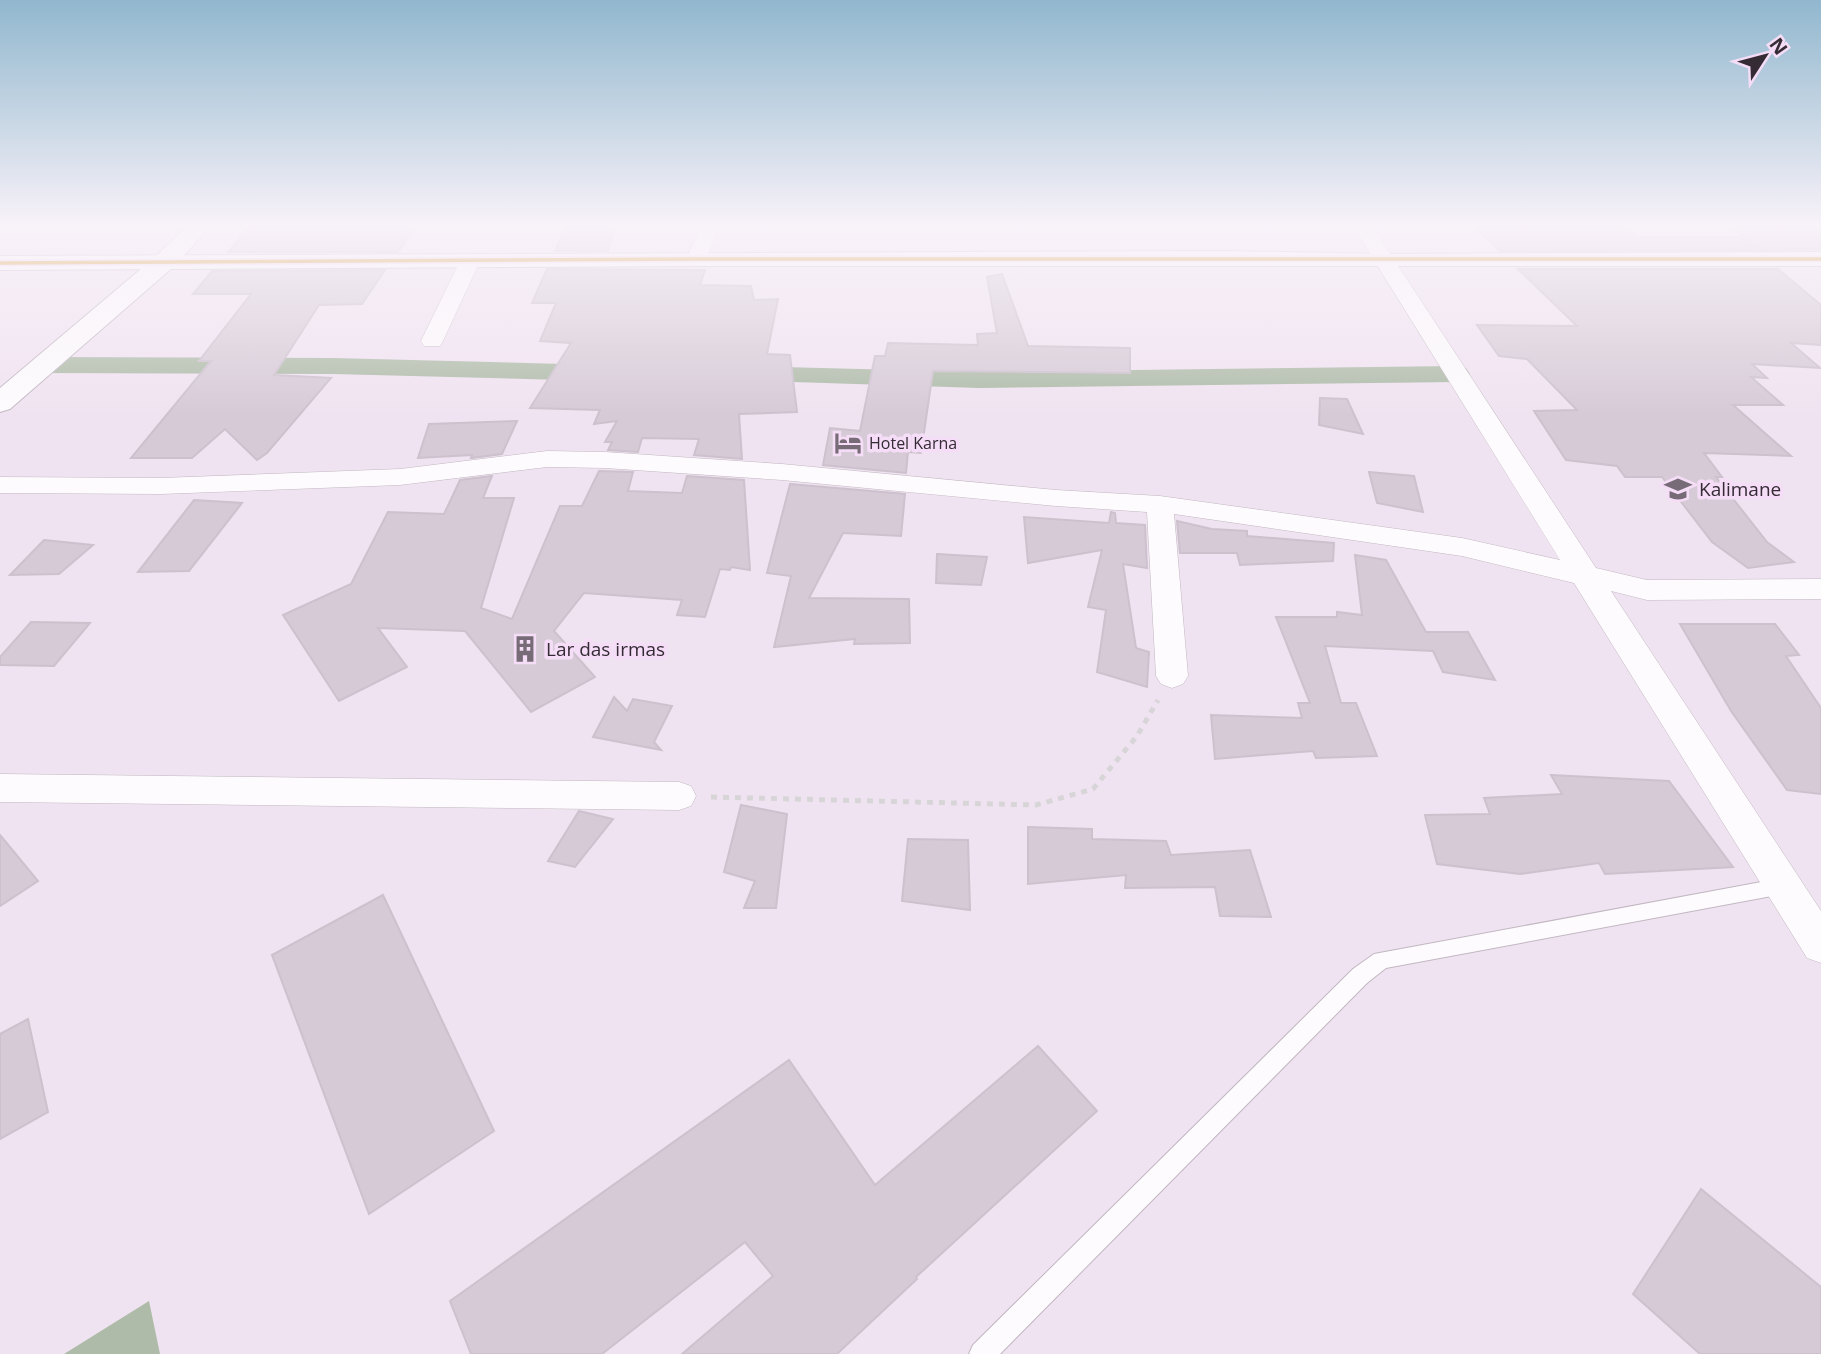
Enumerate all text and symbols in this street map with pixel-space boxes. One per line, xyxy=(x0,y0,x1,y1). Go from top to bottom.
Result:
north arrow xyxy=(1730,21,1800,91)
text: N xyxy=(1764,32,1794,60)
hotel icon: Hotel Karna xyxy=(833,428,863,458)
place label: Hotel Karna xyxy=(869,432,957,454)
school or university icon: Kalimane xyxy=(1663,474,1693,504)
place label: Kalimane xyxy=(1699,476,1781,502)
building icon: Lar das irmas xyxy=(510,634,540,664)
place label: Lar das irmas xyxy=(546,636,665,662)

